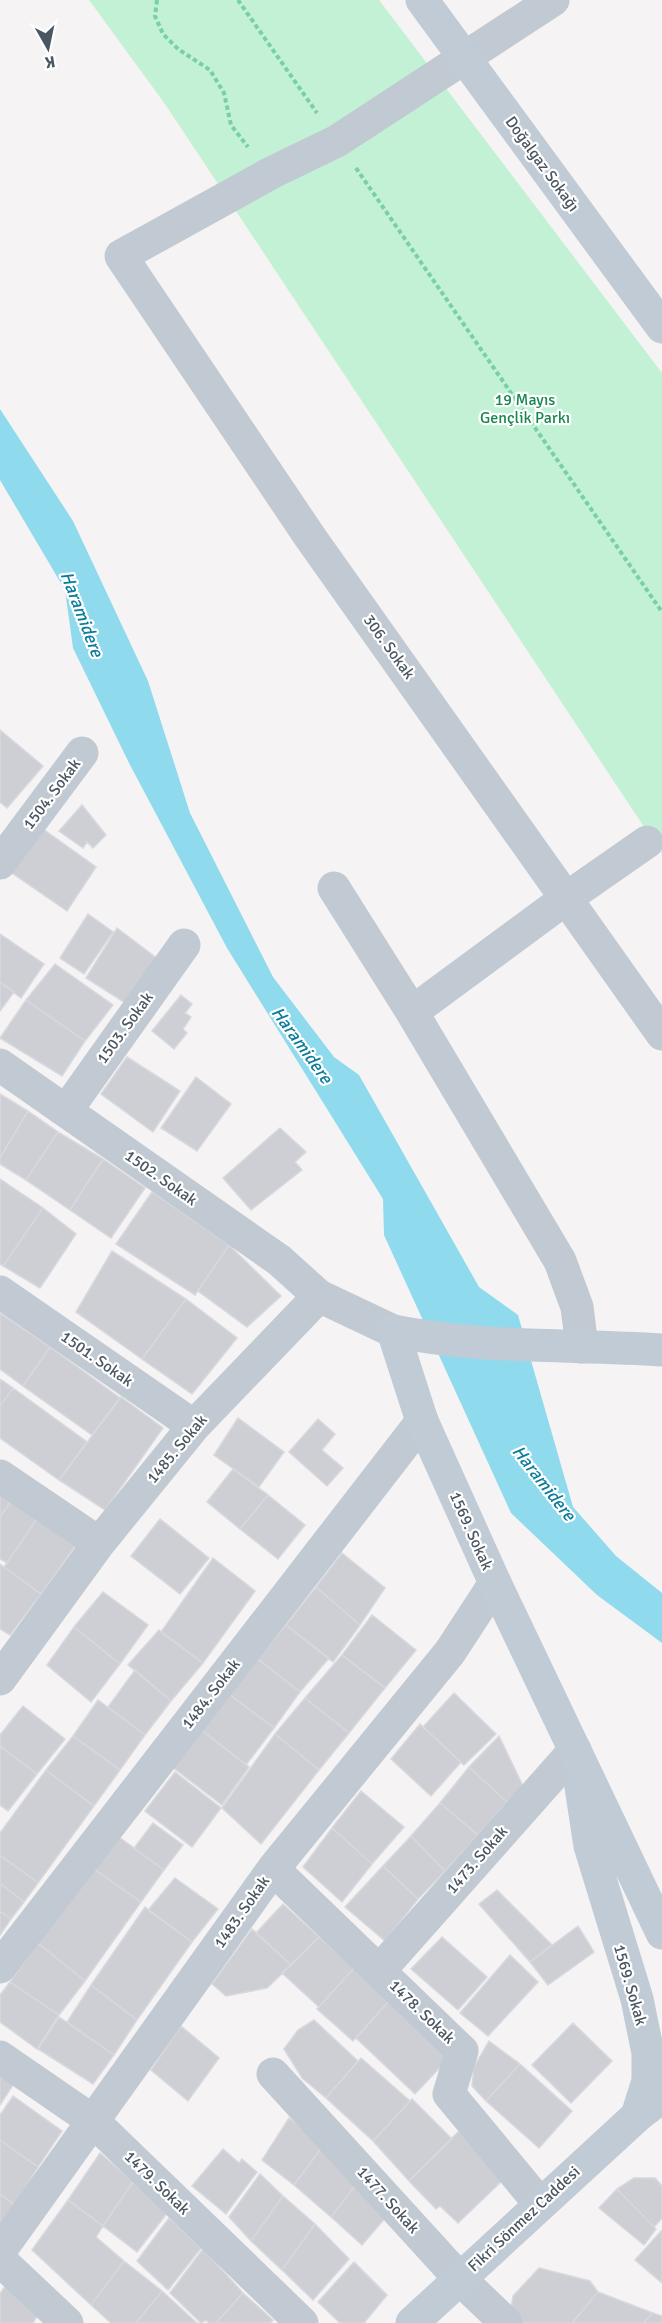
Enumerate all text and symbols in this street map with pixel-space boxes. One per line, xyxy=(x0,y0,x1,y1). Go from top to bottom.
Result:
north arrow xyxy=(18,18,78,78)
text: K xyxy=(44,51,57,72)
street label: Doğalgaz Sokağı xyxy=(501,112,583,216)
park label: 19 Mayıs Gençlik Parkı xyxy=(480,390,570,428)
water label: Haramidere xyxy=(56,568,109,661)
street label: 306. Sokak xyxy=(359,611,419,683)
street label: 1504. Sokak xyxy=(19,755,85,833)
street label: 1503. Sokak xyxy=(92,988,158,1068)
water label: Haramidere xyxy=(267,1002,338,1089)
street label: 1502. Sokak xyxy=(121,1146,201,1210)
street label: 1501. Sokak xyxy=(57,1327,137,1391)
street label: 1485. Sokak xyxy=(142,1411,212,1487)
water label: Haramidere xyxy=(508,1441,581,1526)
street label: 1569. Sokak xyxy=(445,1489,497,1573)
street label: 1484. Sokak xyxy=(177,1655,245,1733)
street label: 1473. Sokak xyxy=(442,1822,512,1898)
street label: 1483. Sokak xyxy=(210,1872,274,1952)
street label: 1569. Sokak xyxy=(609,1942,651,2028)
street label: 1478. Sokak xyxy=(385,1976,459,2048)
street label: 1479. Sokak xyxy=(120,2147,194,2219)
street label: 1477. Sokak xyxy=(353,2162,423,2238)
street label: Fikri Sönmez Caddesi xyxy=(464,2162,584,2276)

